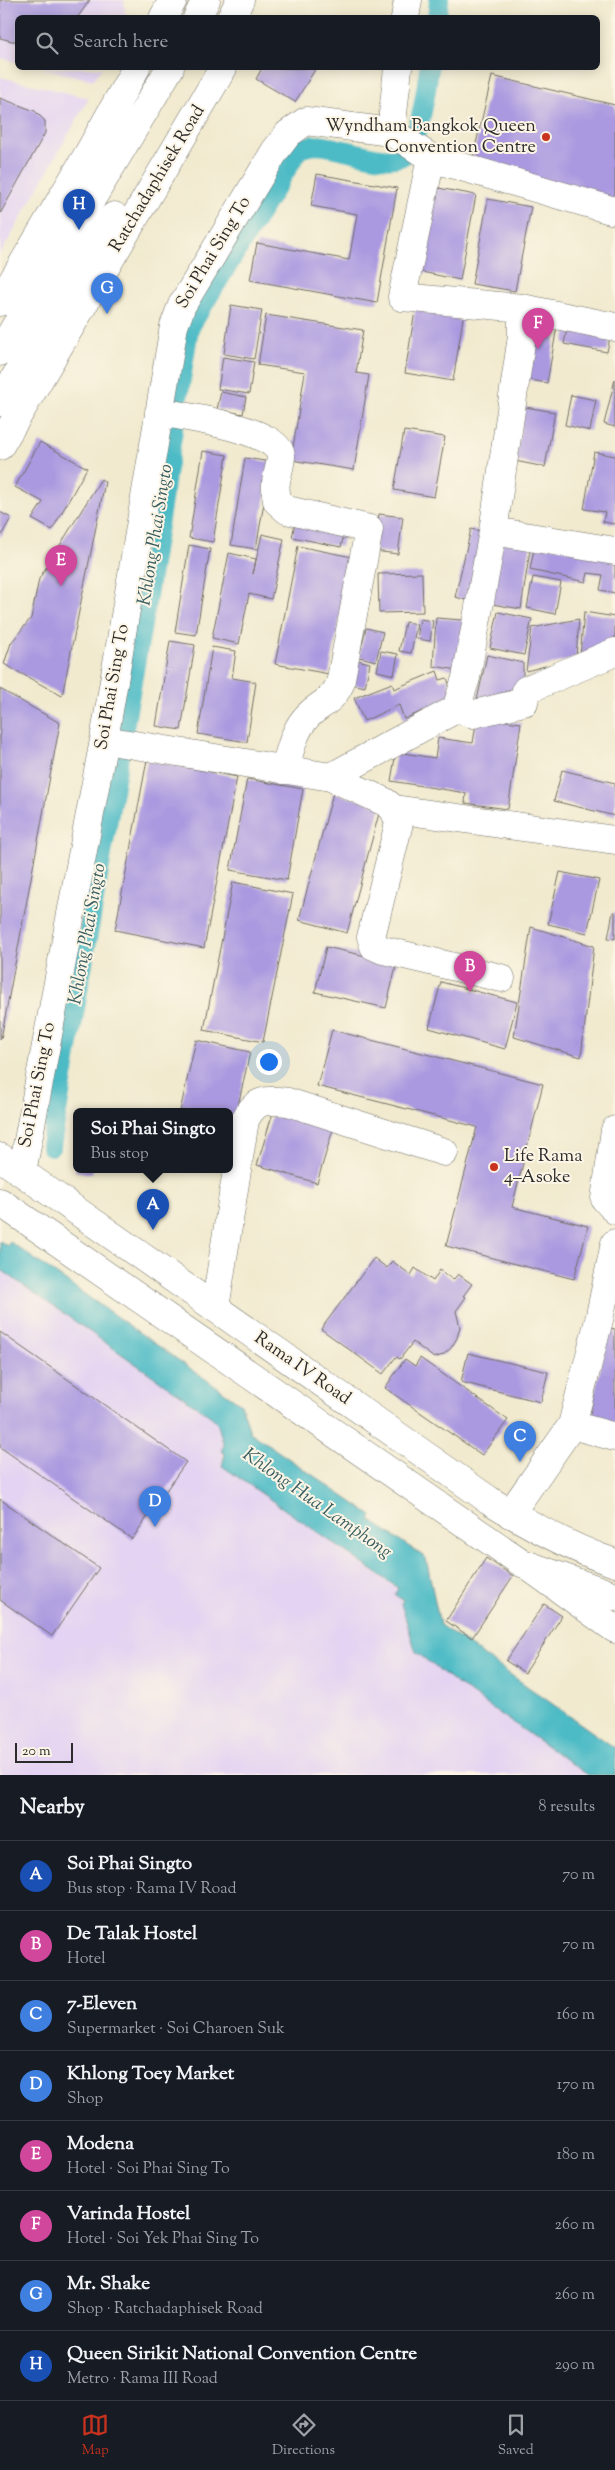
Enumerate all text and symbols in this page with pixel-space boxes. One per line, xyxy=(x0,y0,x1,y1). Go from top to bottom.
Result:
search box xyxy=(15,15,600,70)
icon: search xyxy=(33,29,61,57)
text: Search here xyxy=(73,29,168,56)
street label: Ratchadaphisek Road xyxy=(104,101,212,257)
place label: Wyndham Bangkok Queen Convention Centre xyxy=(325,114,536,161)
marker: Wyndham Bangkok Queen Convention Centre xyxy=(540,131,552,143)
pin: H xyxy=(63,189,95,230)
street label: Soi Phai Sing To xyxy=(170,192,258,314)
pin: G xyxy=(91,273,123,314)
pin: F xyxy=(522,308,554,349)
water label: Khlong Phai Singto xyxy=(131,462,181,608)
pin: E xyxy=(45,545,77,586)
street label: Soi Phai Sing To xyxy=(89,622,137,752)
water label: Khlong Phai Singto xyxy=(62,861,114,1007)
pin: B xyxy=(454,951,486,992)
street label: Soi Phai Sing To xyxy=(13,1020,63,1150)
your location xyxy=(256,1049,282,1075)
popup xyxy=(73,1108,233,1173)
text: Soi Phai Singto xyxy=(90,1116,216,1143)
text: Bus stop xyxy=(90,1143,149,1166)
place label: Life Rama 4–Asoke xyxy=(504,1144,582,1191)
marker: Life Rama 4–Asoke xyxy=(488,1161,500,1173)
pin: A xyxy=(137,1189,169,1230)
street label: Rama IV Road xyxy=(248,1326,356,1412)
pin: C xyxy=(504,1421,536,1462)
water label: Khlong Hua Lamphong xyxy=(237,1442,397,1566)
pin: D xyxy=(139,1486,171,1527)
scale bar xyxy=(15,1740,72,1763)
text: 20 m xyxy=(22,1742,51,1762)
text: Nearby xyxy=(20,1793,85,1823)
text: 8 results xyxy=(539,1796,595,1819)
text: Soi Phai Singto xyxy=(67,1851,192,1878)
text: A xyxy=(30,1864,43,1887)
text: 70 m xyxy=(562,1864,595,1887)
text: Bus stop · Rama IV Road xyxy=(67,1878,237,1901)
text: De Talak Hostel xyxy=(67,1921,197,1948)
text: B xyxy=(31,1934,41,1957)
text: 70 m xyxy=(562,1934,595,1957)
text: Hotel xyxy=(67,1948,106,1971)
text: 7-Eleven xyxy=(67,1991,137,2018)
text: C xyxy=(30,2004,42,2027)
text: 160 m xyxy=(557,2004,595,2027)
text: Supermarket · Soi Charoen Suk xyxy=(67,2018,285,2041)
text: Khlong Toey Market xyxy=(67,2061,234,2088)
text: D xyxy=(30,2074,42,2097)
text: 170 m xyxy=(557,2074,595,2097)
text: Shop xyxy=(67,2088,103,2111)
text: Modena xyxy=(67,2131,134,2158)
text: E xyxy=(31,2144,41,2167)
text: 180 m xyxy=(556,2144,595,2167)
text: Hotel · Soi Phai Sing To xyxy=(67,2158,230,2181)
text: Varinda Hostel xyxy=(67,2201,190,2228)
text: F xyxy=(32,2214,40,2237)
text: 260 m xyxy=(554,2214,595,2237)
text: Hotel · Soi Yek Phai Sing To xyxy=(67,2228,259,2251)
text: Mr. Shake xyxy=(67,2271,150,2298)
text: G xyxy=(29,2284,43,2307)
text: 260 m xyxy=(554,2284,595,2307)
text: Shop · Ratchadaphisek Road xyxy=(67,2298,263,2321)
text: Queen Sirikit National Convention Centre xyxy=(67,2341,417,2368)
text: H xyxy=(30,2354,42,2377)
text: 290 m xyxy=(555,2354,595,2377)
text: Metro · Rama III Road xyxy=(67,2368,218,2391)
tab: Map xyxy=(81,2411,109,2461)
tab: Directions xyxy=(272,2411,335,2461)
tab: Saved xyxy=(498,2411,534,2461)

